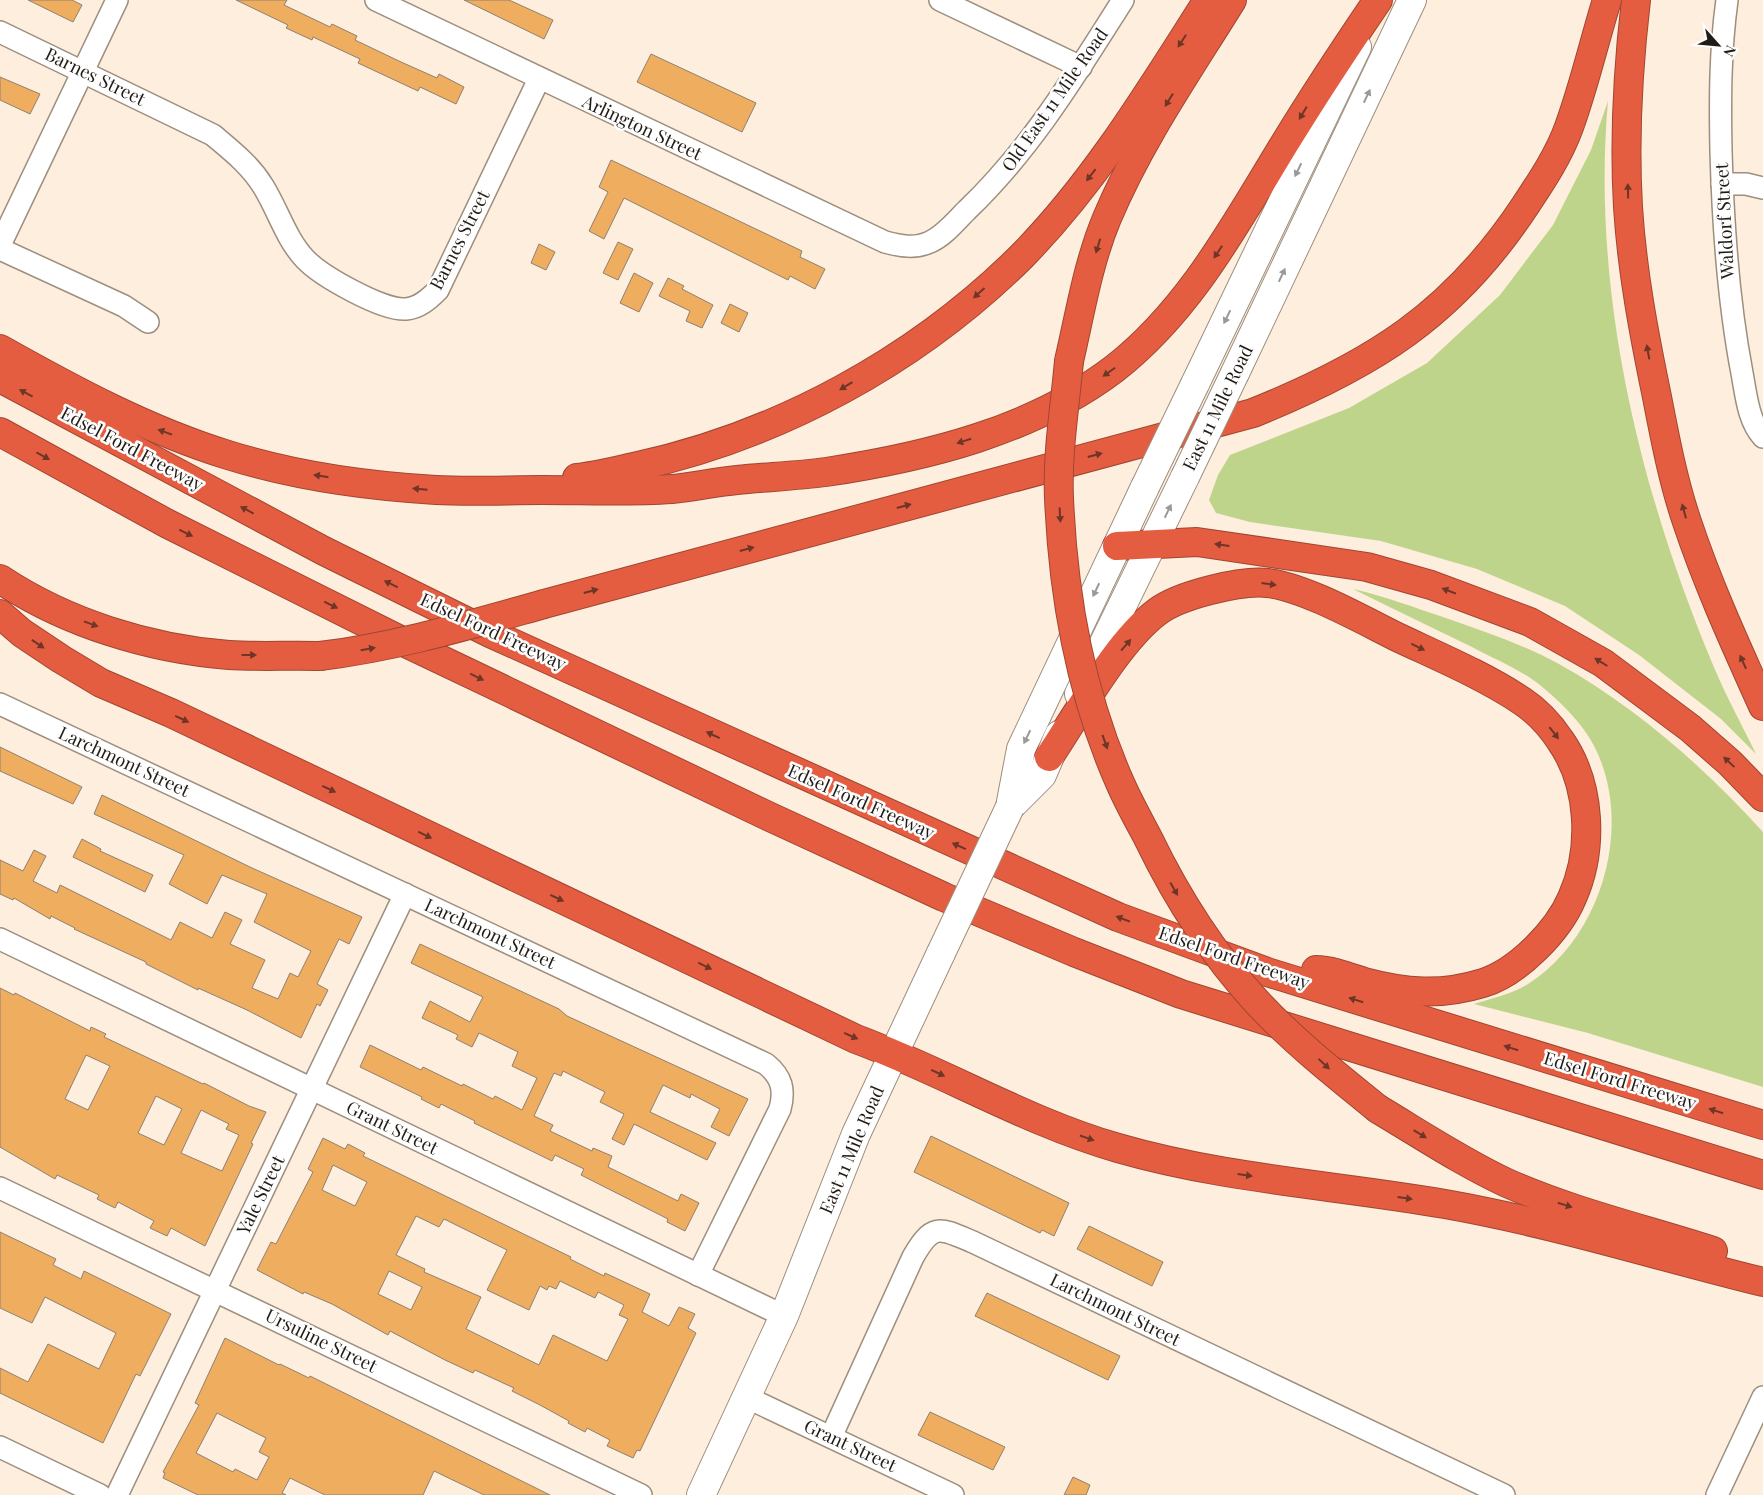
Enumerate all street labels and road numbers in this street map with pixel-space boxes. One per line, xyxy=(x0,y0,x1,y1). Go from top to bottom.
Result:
street label: Old East 11 Mile Road xyxy=(996,23,1113,176)
street label: Barnes Street xyxy=(41,41,150,111)
street label: Arlington Street xyxy=(578,88,707,166)
street label: Waldorf Street xyxy=(1709,162,1739,281)
street label: Barnes Street xyxy=(424,185,495,294)
street label: East 11 Mile Road xyxy=(1176,340,1258,474)
street label: Edsel Ford Freeway xyxy=(57,400,208,496)
street label: Edsel Ford Freeway xyxy=(417,587,570,675)
street label: Larchmont Street xyxy=(55,720,194,802)
street label: Edsel Ford Freeway xyxy=(784,758,939,844)
street label: Larchmont Street xyxy=(421,892,560,974)
street label: Edsel Ford Freeway xyxy=(1156,920,1313,994)
street label: Edsel Ford Freeway xyxy=(1541,1045,1699,1115)
street label: East 11 Mile Road xyxy=(813,1081,889,1217)
street label: Grant Street xyxy=(343,1095,443,1160)
street label: Yale Street xyxy=(230,1150,290,1239)
street label: Larchmont Street xyxy=(1046,1267,1185,1351)
street label: Ursuline Street xyxy=(262,1303,382,1378)
street label: Grant Street xyxy=(800,1413,901,1477)

